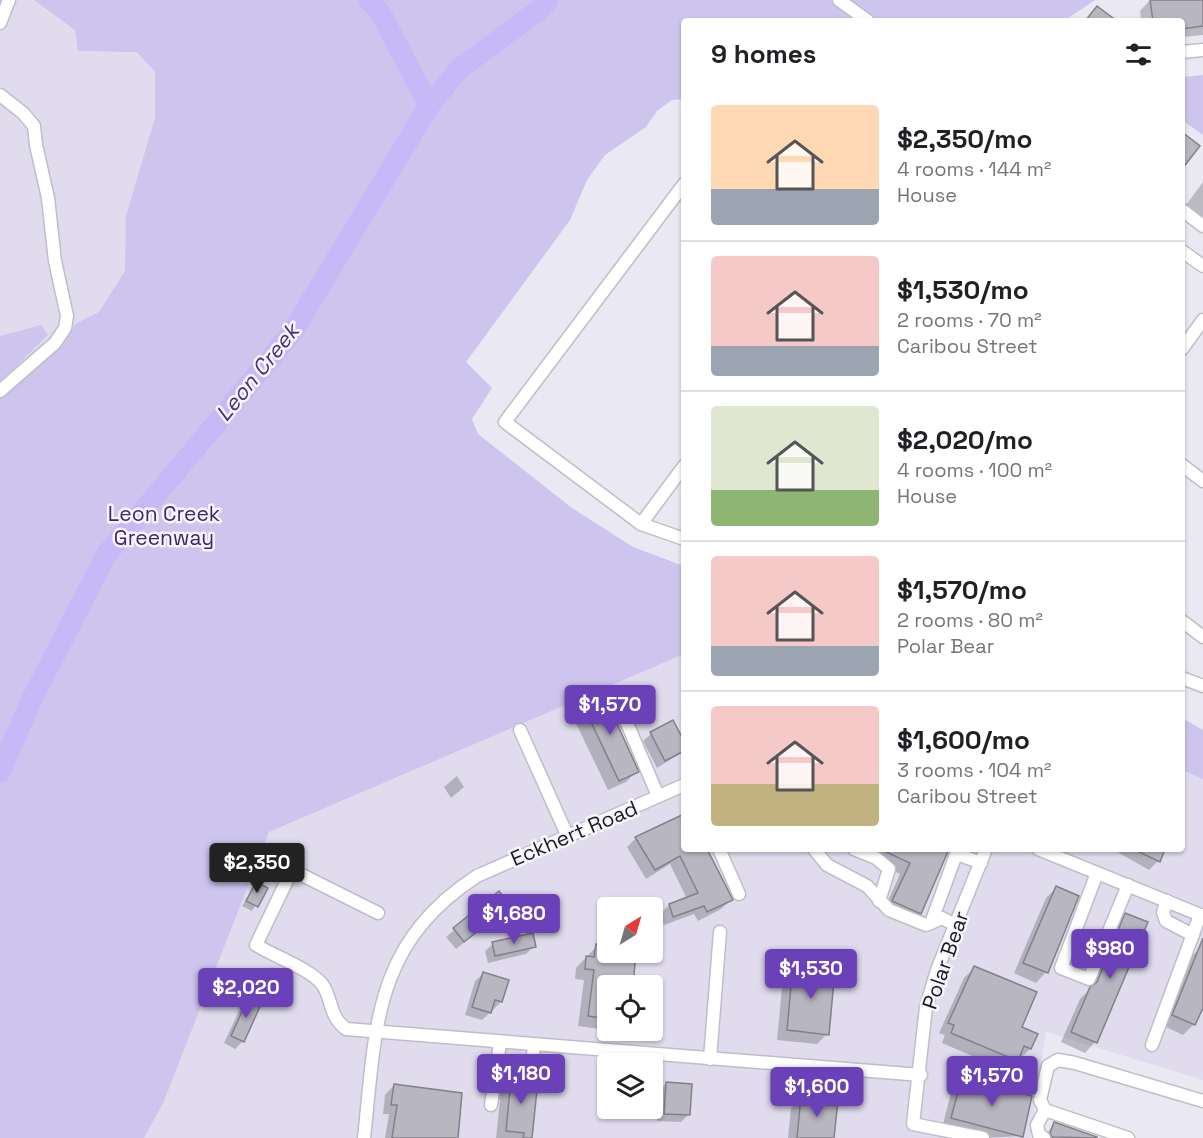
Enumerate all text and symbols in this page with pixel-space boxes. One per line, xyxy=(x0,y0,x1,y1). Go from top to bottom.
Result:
text: 9 homes xyxy=(711,37,816,71)
icon: filters xyxy=(1122,38,1155,71)
text: $2,350/mo xyxy=(897,122,1032,156)
icon: home xyxy=(759,129,831,201)
text: 4 rooms · 144 m² xyxy=(897,156,1051,182)
text: House xyxy=(897,182,957,208)
text: $1,530/mo xyxy=(897,273,1029,307)
icon: home xyxy=(759,280,831,352)
text: 2 rooms · 70 m² xyxy=(897,307,1041,333)
water label: Leon Creek xyxy=(209,316,306,427)
text: Caribou Street xyxy=(897,333,1038,359)
text: $2,020/mo xyxy=(897,423,1033,457)
icon: home xyxy=(759,430,831,502)
text: 4 rooms · 100 m² xyxy=(897,457,1052,483)
text: House xyxy=(897,483,957,509)
park label: Leon Creek Greenway xyxy=(108,500,220,551)
text: $1,570/mo xyxy=(897,573,1027,607)
icon: home xyxy=(759,580,831,652)
text: 2 rooms · 80 m² xyxy=(897,607,1043,633)
text: Polar Bear xyxy=(897,633,994,659)
pin: $1,570 xyxy=(561,685,659,736)
text: $1,570 xyxy=(579,691,641,717)
text: $1,600/mo xyxy=(897,723,1030,757)
icon: home xyxy=(759,730,831,802)
text: 3 rooms · 104 m² xyxy=(897,757,1051,783)
text: Caribou Street xyxy=(897,783,1038,809)
street label: Eckhert Road xyxy=(506,794,642,872)
pin: $2,350 xyxy=(208,843,306,894)
text: $2,350 xyxy=(224,849,291,875)
pin: $1,680 xyxy=(465,894,563,945)
north arrow xyxy=(597,897,663,963)
map controls xyxy=(597,897,663,1119)
text: $1,680 xyxy=(482,900,546,926)
street label: Polar Bear xyxy=(916,907,974,1013)
pin: $980 xyxy=(1074,929,1146,980)
text: $980 xyxy=(1085,935,1135,961)
pin: $1,530 xyxy=(762,949,860,1000)
text: $1,530 xyxy=(779,955,843,981)
pin: $2,020 xyxy=(197,968,295,1019)
text: $2,020 xyxy=(212,974,280,1000)
button: locate xyxy=(597,975,663,1041)
button: layers xyxy=(597,1053,663,1119)
pin: $1,180 xyxy=(472,1054,570,1105)
pin: $1,570 xyxy=(943,1056,1041,1107)
text: $1,180 xyxy=(491,1060,551,1086)
text: $1,570 xyxy=(961,1062,1023,1088)
pin: $1,600 xyxy=(768,1067,866,1118)
text: $1,600 xyxy=(784,1073,850,1099)

